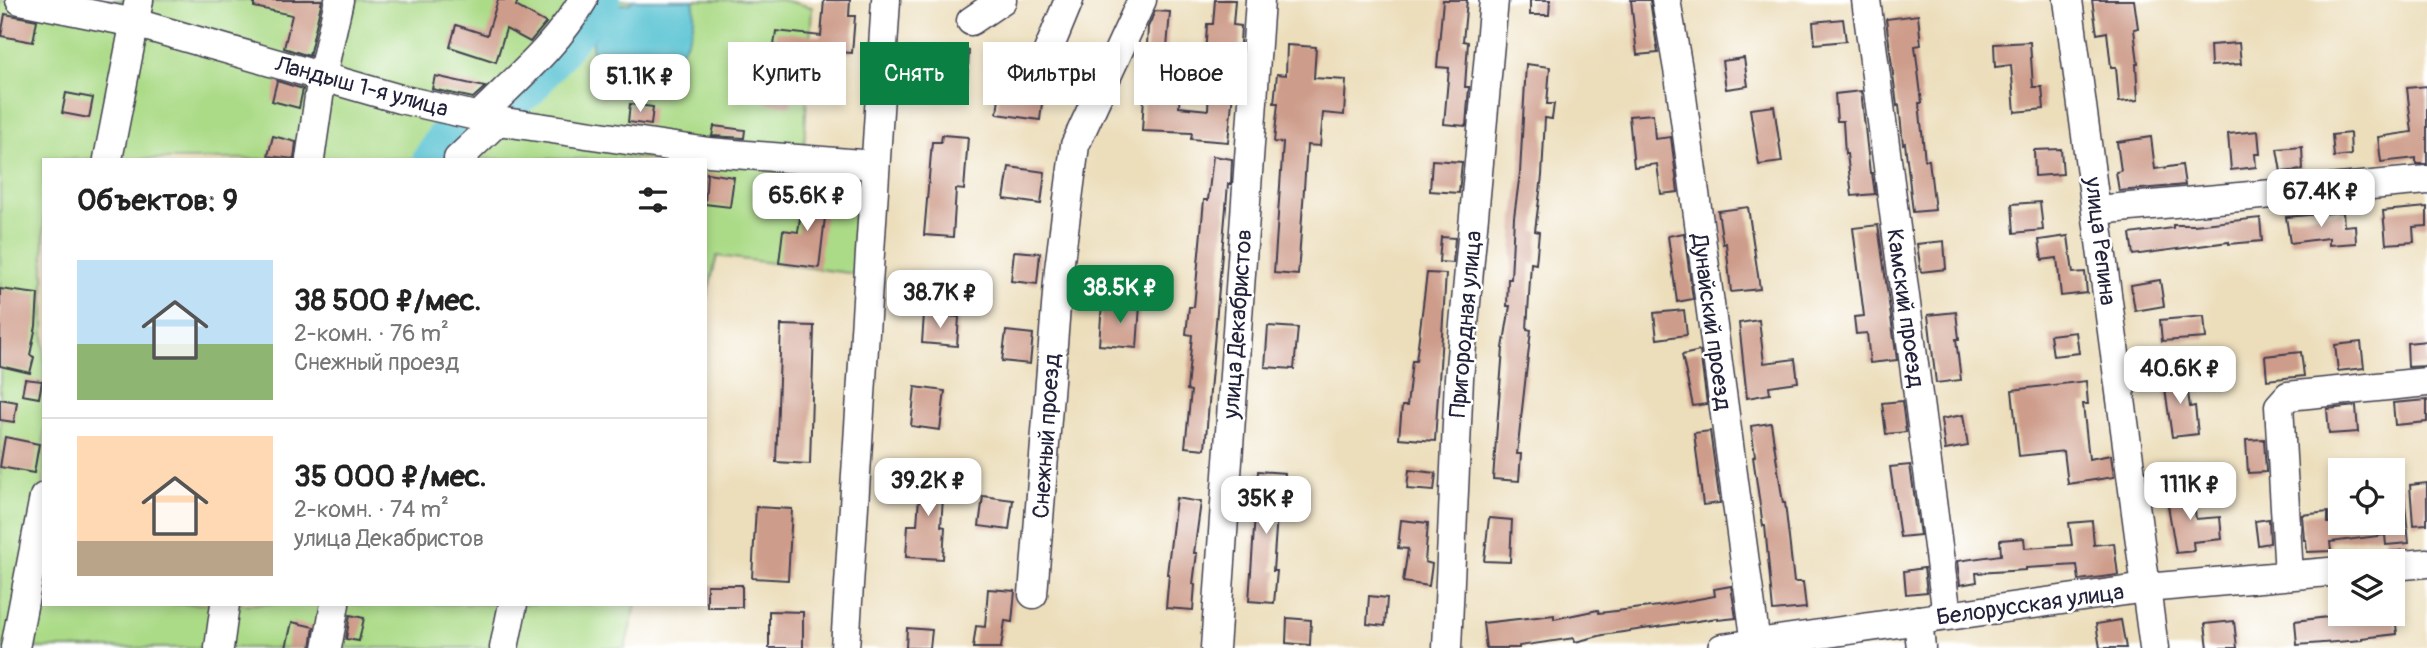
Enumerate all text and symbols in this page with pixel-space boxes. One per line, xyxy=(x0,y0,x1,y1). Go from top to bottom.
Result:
chip: Купить xyxy=(728,42,846,105)
chip: Снять xyxy=(860,42,969,105)
chip: Фильтры xyxy=(983,42,1120,105)
chip: Новое xyxy=(1134,42,1247,105)
street label: Ландыш 1-я улица xyxy=(271,49,451,123)
pin: 51.1K ₽ xyxy=(575,54,705,114)
text: 51.1K ₽ xyxy=(606,62,674,91)
pin: 67.4K ₽ xyxy=(2256,170,2386,229)
pin: 65.6K ₽ xyxy=(742,174,872,233)
street label: улица Репина xyxy=(2078,174,2123,307)
text: 67.4K ₽ xyxy=(2283,177,2359,206)
icon: filters xyxy=(634,181,672,219)
text: 65.6K ₽ xyxy=(769,181,845,210)
text: Объектов: 9 xyxy=(77,182,238,219)
street label: Камский проезд xyxy=(1880,227,1931,390)
street label: улица Декабристов xyxy=(1216,228,1259,421)
street label: Пригородная улица xyxy=(1443,229,1488,419)
street label: Дунайский проезд xyxy=(1685,231,1738,412)
pin: 38.5K ₽ xyxy=(1055,266,1185,325)
pin: 38.7K ₽ xyxy=(875,270,1005,330)
text: 38.5K ₽ xyxy=(1083,273,1157,302)
text: 38.7K ₽ xyxy=(903,278,977,307)
text: 38 500 ₽/мес. xyxy=(294,282,481,319)
icon: home xyxy=(133,288,217,372)
text: 2-комн. · 76 m² xyxy=(294,319,449,348)
pin: 40.6K ₽ xyxy=(2115,346,2245,406)
text: Снежный проезд xyxy=(294,348,459,377)
street label: Снежный проезд xyxy=(1026,352,1067,519)
text: 40.6K ₽ xyxy=(2140,354,2220,383)
text: 35 000 ₽/мес. xyxy=(294,458,487,495)
pin: 39.2K ₽ xyxy=(863,458,993,518)
map controls xyxy=(2328,458,2405,626)
button: locate xyxy=(2328,458,2405,535)
pin: 111K ₽ xyxy=(2133,462,2247,522)
icon: home xyxy=(133,464,217,548)
text: 39.2K ₽ xyxy=(890,466,966,495)
text: 111K ₽ xyxy=(2160,470,2220,499)
pin: 35K ₽ xyxy=(1217,476,1315,536)
text: 35K ₽ xyxy=(1237,484,1295,513)
text: 2-комн. · 74 m² xyxy=(294,495,449,524)
text: улица Декабристов xyxy=(294,524,484,553)
button: layers xyxy=(2328,549,2405,626)
street label: Белорусская улица xyxy=(1934,577,2126,632)

